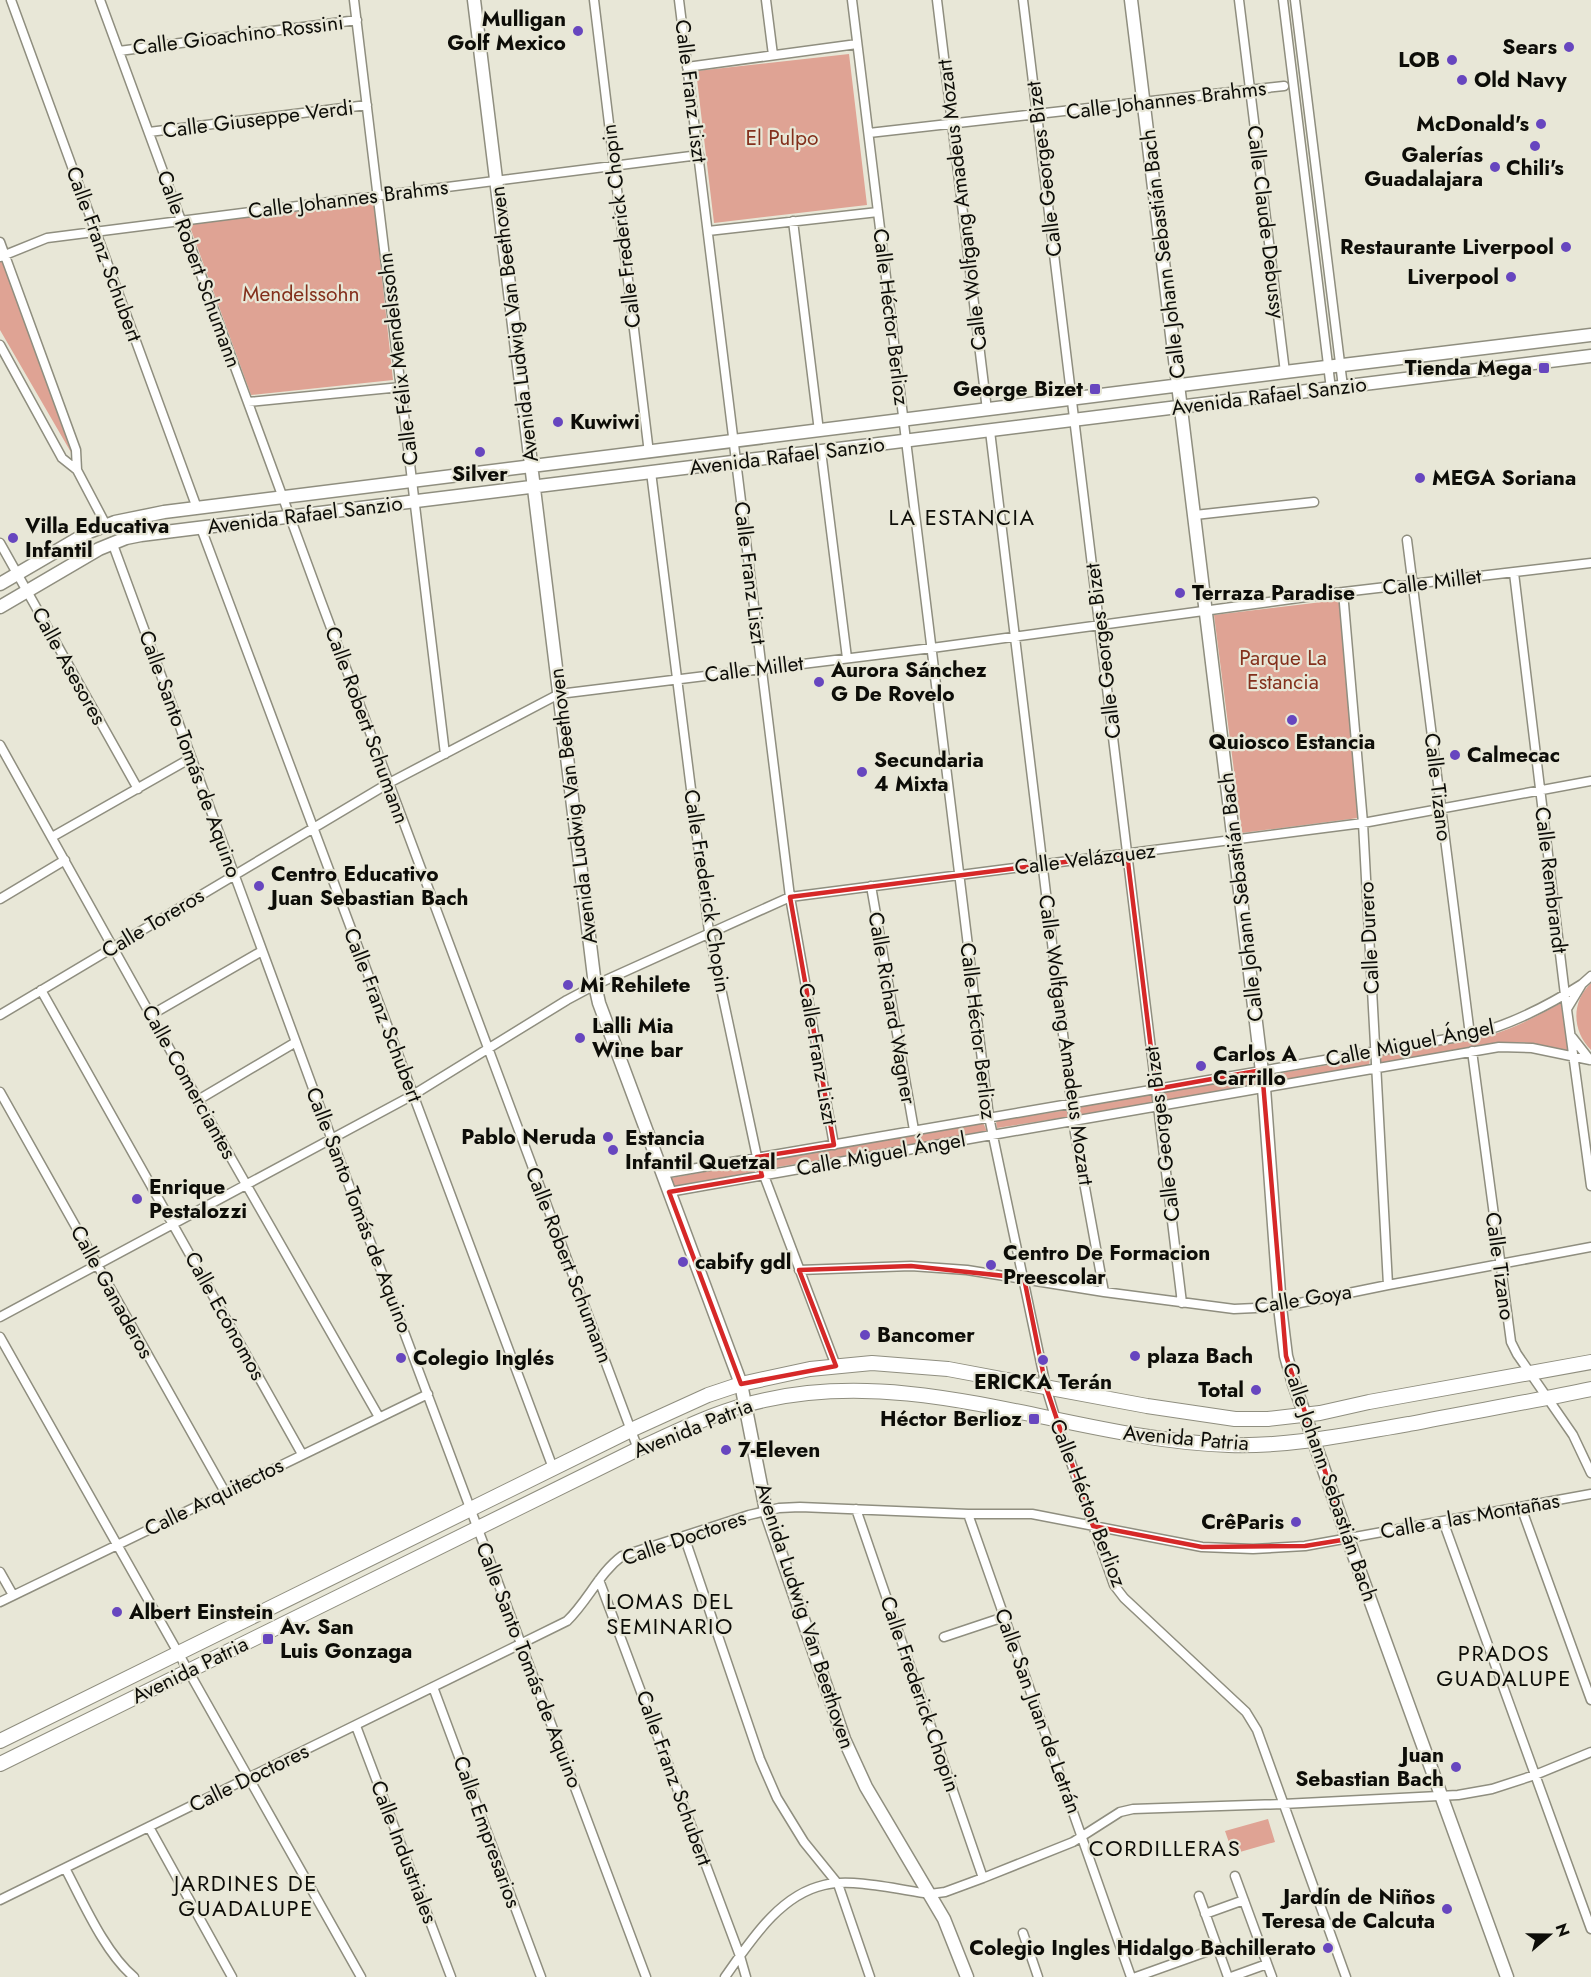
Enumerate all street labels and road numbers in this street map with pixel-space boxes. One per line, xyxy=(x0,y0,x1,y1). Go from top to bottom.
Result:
street label: Calle Gioachino Rossini xyxy=(131,7,345,63)
street label: Calle Franz Liszt xyxy=(667,18,715,164)
street label: Calle Wolfgang Amadeus Mozart xyxy=(929,58,995,352)
street label: Calle Johannes Brahms xyxy=(1064,73,1268,127)
street label: Calle Georges Bizet xyxy=(1018,80,1070,258)
street label: Calle Giuseppe Verdi xyxy=(161,92,355,146)
street label: Calle Frederick Chopin xyxy=(594,122,648,330)
street label: Calle Claude Debussy xyxy=(1239,123,1293,321)
street label: Calle Johann Sebastián Bach xyxy=(1133,128,1193,380)
street label: Calle Franz Schubert xyxy=(58,162,150,346)
street label: Calle Robert Schumann xyxy=(149,166,249,372)
street label: Calle Johannes Brahms xyxy=(246,172,450,226)
street label: Avenida Ludwig Van Beethoven xyxy=(482,184,546,464)
street label: Calle Héctor Berlioz xyxy=(865,227,917,407)
street label: Calle Félix Mendelssohn xyxy=(370,251,426,467)
street label: Avenida Rafael Sanzio xyxy=(1170,369,1368,423)
street label: Avenida Rafael Sanzio xyxy=(688,429,886,483)
street label: Avenida Rafael Sanzio xyxy=(206,488,404,542)
street label: Calle Franz Liszt xyxy=(726,500,774,646)
street label: Calle Millet xyxy=(1381,561,1483,603)
street label: Calle Georges Bizet xyxy=(1077,562,1129,740)
street label: Calle Asesores xyxy=(24,602,114,730)
street label: Calle Robert Schumann xyxy=(317,622,417,828)
street label: Calle Santo Tomás de Aquino xyxy=(131,626,249,882)
street label: Calle Millet xyxy=(703,648,805,690)
street label: Avenida Ludwig Van Beethoven xyxy=(541,666,605,946)
street label: Calle Tizano xyxy=(1416,731,1460,843)
street label: Calle Johann Sebastián Bach xyxy=(1211,771,1271,1023)
street label: Calle Frederick Chopin xyxy=(676,787,738,995)
street label: Calle Rembrandt xyxy=(1527,805,1575,955)
street label: Calle Velázquez xyxy=(1013,835,1158,883)
street label: Calle Toreros xyxy=(96,881,210,965)
street label: Calle Durero xyxy=(1351,881,1387,995)
street label: Calle Wolfgang Amadeus Mozart xyxy=(1031,893,1101,1187)
street label: Calle Richard Wagner xyxy=(860,909,924,1107)
street label: Calle Franz Schubert xyxy=(336,924,430,1106)
street label: Calle Héctor Berlioz xyxy=(952,941,1004,1121)
street label: Calle Franz Liszt xyxy=(791,981,845,1127)
street label: Calle Comerciantes xyxy=(134,999,244,1165)
street label: Calle Miguel Ángel xyxy=(1323,1012,1497,1074)
street label: Calle Georges Bizet xyxy=(1136,1045,1188,1223)
street label: Calle Santo Tomás de Aquino xyxy=(298,1083,420,1337)
street label: Calle Miguel Ángel xyxy=(794,1124,968,1184)
street label: Calle Robert Schumann xyxy=(518,1163,620,1367)
street label: Calle Tizano xyxy=(1478,1210,1522,1322)
street label: Calle Ganaderos xyxy=(63,1220,161,1364)
street label: Calle Ecónomos xyxy=(177,1246,273,1386)
street label: Calle Goya xyxy=(1252,1277,1354,1321)
street label: Calle Johann Sebastián Bach xyxy=(1275,1358,1385,1606)
street label: Avenida Patria xyxy=(629,1390,757,1466)
street label: Calle Héctor Berlioz xyxy=(1042,1415,1134,1592)
street label: Avenida Patria xyxy=(1122,1418,1250,1458)
street label: Calle Arquitectos xyxy=(139,1450,289,1544)
street label: Avenida Ludwig Van Beethoven xyxy=(748,1479,862,1753)
street label: Calle a las Montañas xyxy=(1378,1485,1562,1547)
street label: Calle Doctores xyxy=(618,1503,750,1573)
street label: Calle Santo Tomás de Aquino xyxy=(468,1538,590,1792)
street label: Calle Frederick Chopin xyxy=(872,1592,968,1796)
street label: Calle San Juan de Letrán xyxy=(987,1604,1089,1818)
street label: Avenida Patria xyxy=(127,1629,253,1711)
street label: Calle Franz Schubert xyxy=(628,1686,720,1870)
street label: Calle Doctores xyxy=(184,1736,314,1820)
street label: Calle Empresarios xyxy=(446,1752,528,1912)
street label: Calle Industriales xyxy=(363,1776,445,1928)

